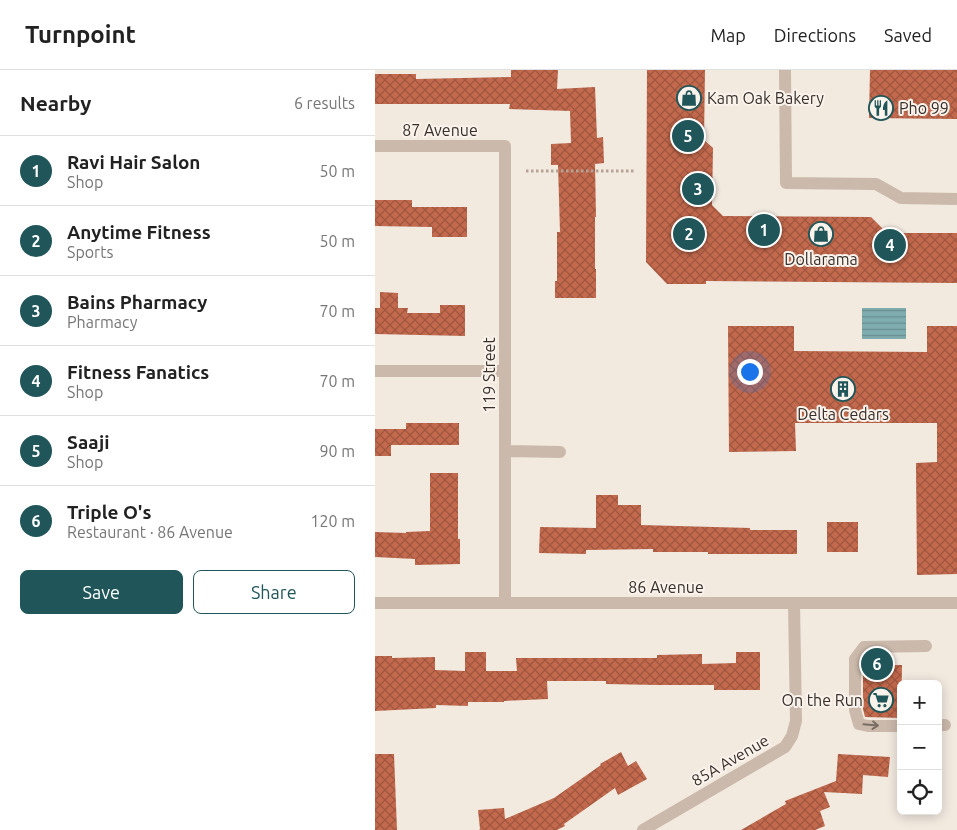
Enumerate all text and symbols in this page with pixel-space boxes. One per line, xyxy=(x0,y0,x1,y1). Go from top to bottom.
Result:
text: Turnpoint xyxy=(25,21,136,48)
text: Map xyxy=(710,25,746,45)
text: Directions xyxy=(774,25,856,45)
text: Saved xyxy=(884,25,932,45)
shop icon: Kam Oak Bakery xyxy=(676,85,702,111)
place label: Kam Oak Bakery xyxy=(707,89,824,107)
text: Nearby xyxy=(20,91,91,115)
text: 6 results xyxy=(294,94,355,112)
restaurant icon: Pho 99 xyxy=(868,95,894,121)
place label: Pho 99 xyxy=(899,99,949,117)
pin: 5 xyxy=(672,117,704,155)
street label: 87 Avenue xyxy=(402,121,478,139)
text: Ravi Hair Salon xyxy=(67,151,200,173)
text: 1 xyxy=(31,162,41,180)
text: 50 m xyxy=(319,162,355,180)
pin: 3 xyxy=(682,170,714,208)
text: Shop xyxy=(67,173,103,191)
pin: 1 xyxy=(748,211,780,249)
pin: 2 xyxy=(673,215,705,253)
text: Anytime Fitness xyxy=(67,221,211,243)
shop icon: Dollarama xyxy=(808,221,834,247)
pin: 4 xyxy=(874,226,906,264)
text: 2 xyxy=(31,232,41,250)
text: 50 m xyxy=(319,232,355,250)
text: Sports xyxy=(67,243,113,261)
place label: Dollarama xyxy=(784,250,858,268)
text: Bains Pharmacy xyxy=(67,291,207,313)
text: 3 xyxy=(31,302,41,320)
text: 70 m xyxy=(319,302,355,320)
text: Pharmacy xyxy=(67,313,137,331)
street label: 119 Street xyxy=(480,337,498,413)
your location xyxy=(737,359,763,385)
text: Fitness Fanatics xyxy=(67,361,209,383)
text: 4 xyxy=(31,372,41,390)
text: 70 m xyxy=(319,372,355,390)
building icon: Delta Cedars xyxy=(830,376,856,402)
text: Shop xyxy=(67,383,103,401)
place label: Delta Cedars xyxy=(797,405,889,423)
text: Saaji xyxy=(67,431,109,453)
text: 5 xyxy=(31,442,41,460)
text: 90 m xyxy=(319,442,355,460)
text: Shop xyxy=(67,453,103,471)
text: Triple O's xyxy=(67,501,151,523)
text: 6 xyxy=(31,512,41,530)
text: 120 m xyxy=(310,512,355,530)
text: Restaurant · 86 Avenue xyxy=(67,523,233,541)
button: Save xyxy=(20,570,183,614)
button: Share xyxy=(193,570,355,614)
street label: 86 Avenue xyxy=(628,578,704,596)
pin: 6 xyxy=(861,645,893,683)
map controls xyxy=(897,680,942,815)
button: + xyxy=(897,680,942,725)
supermarket icon: On the Run xyxy=(868,687,894,713)
place label: On the Run xyxy=(782,691,863,709)
one-way arrow xyxy=(862,720,878,730)
button: − xyxy=(897,725,942,770)
street label: 85A Avenue xyxy=(688,731,772,789)
button: locate xyxy=(897,770,942,815)

